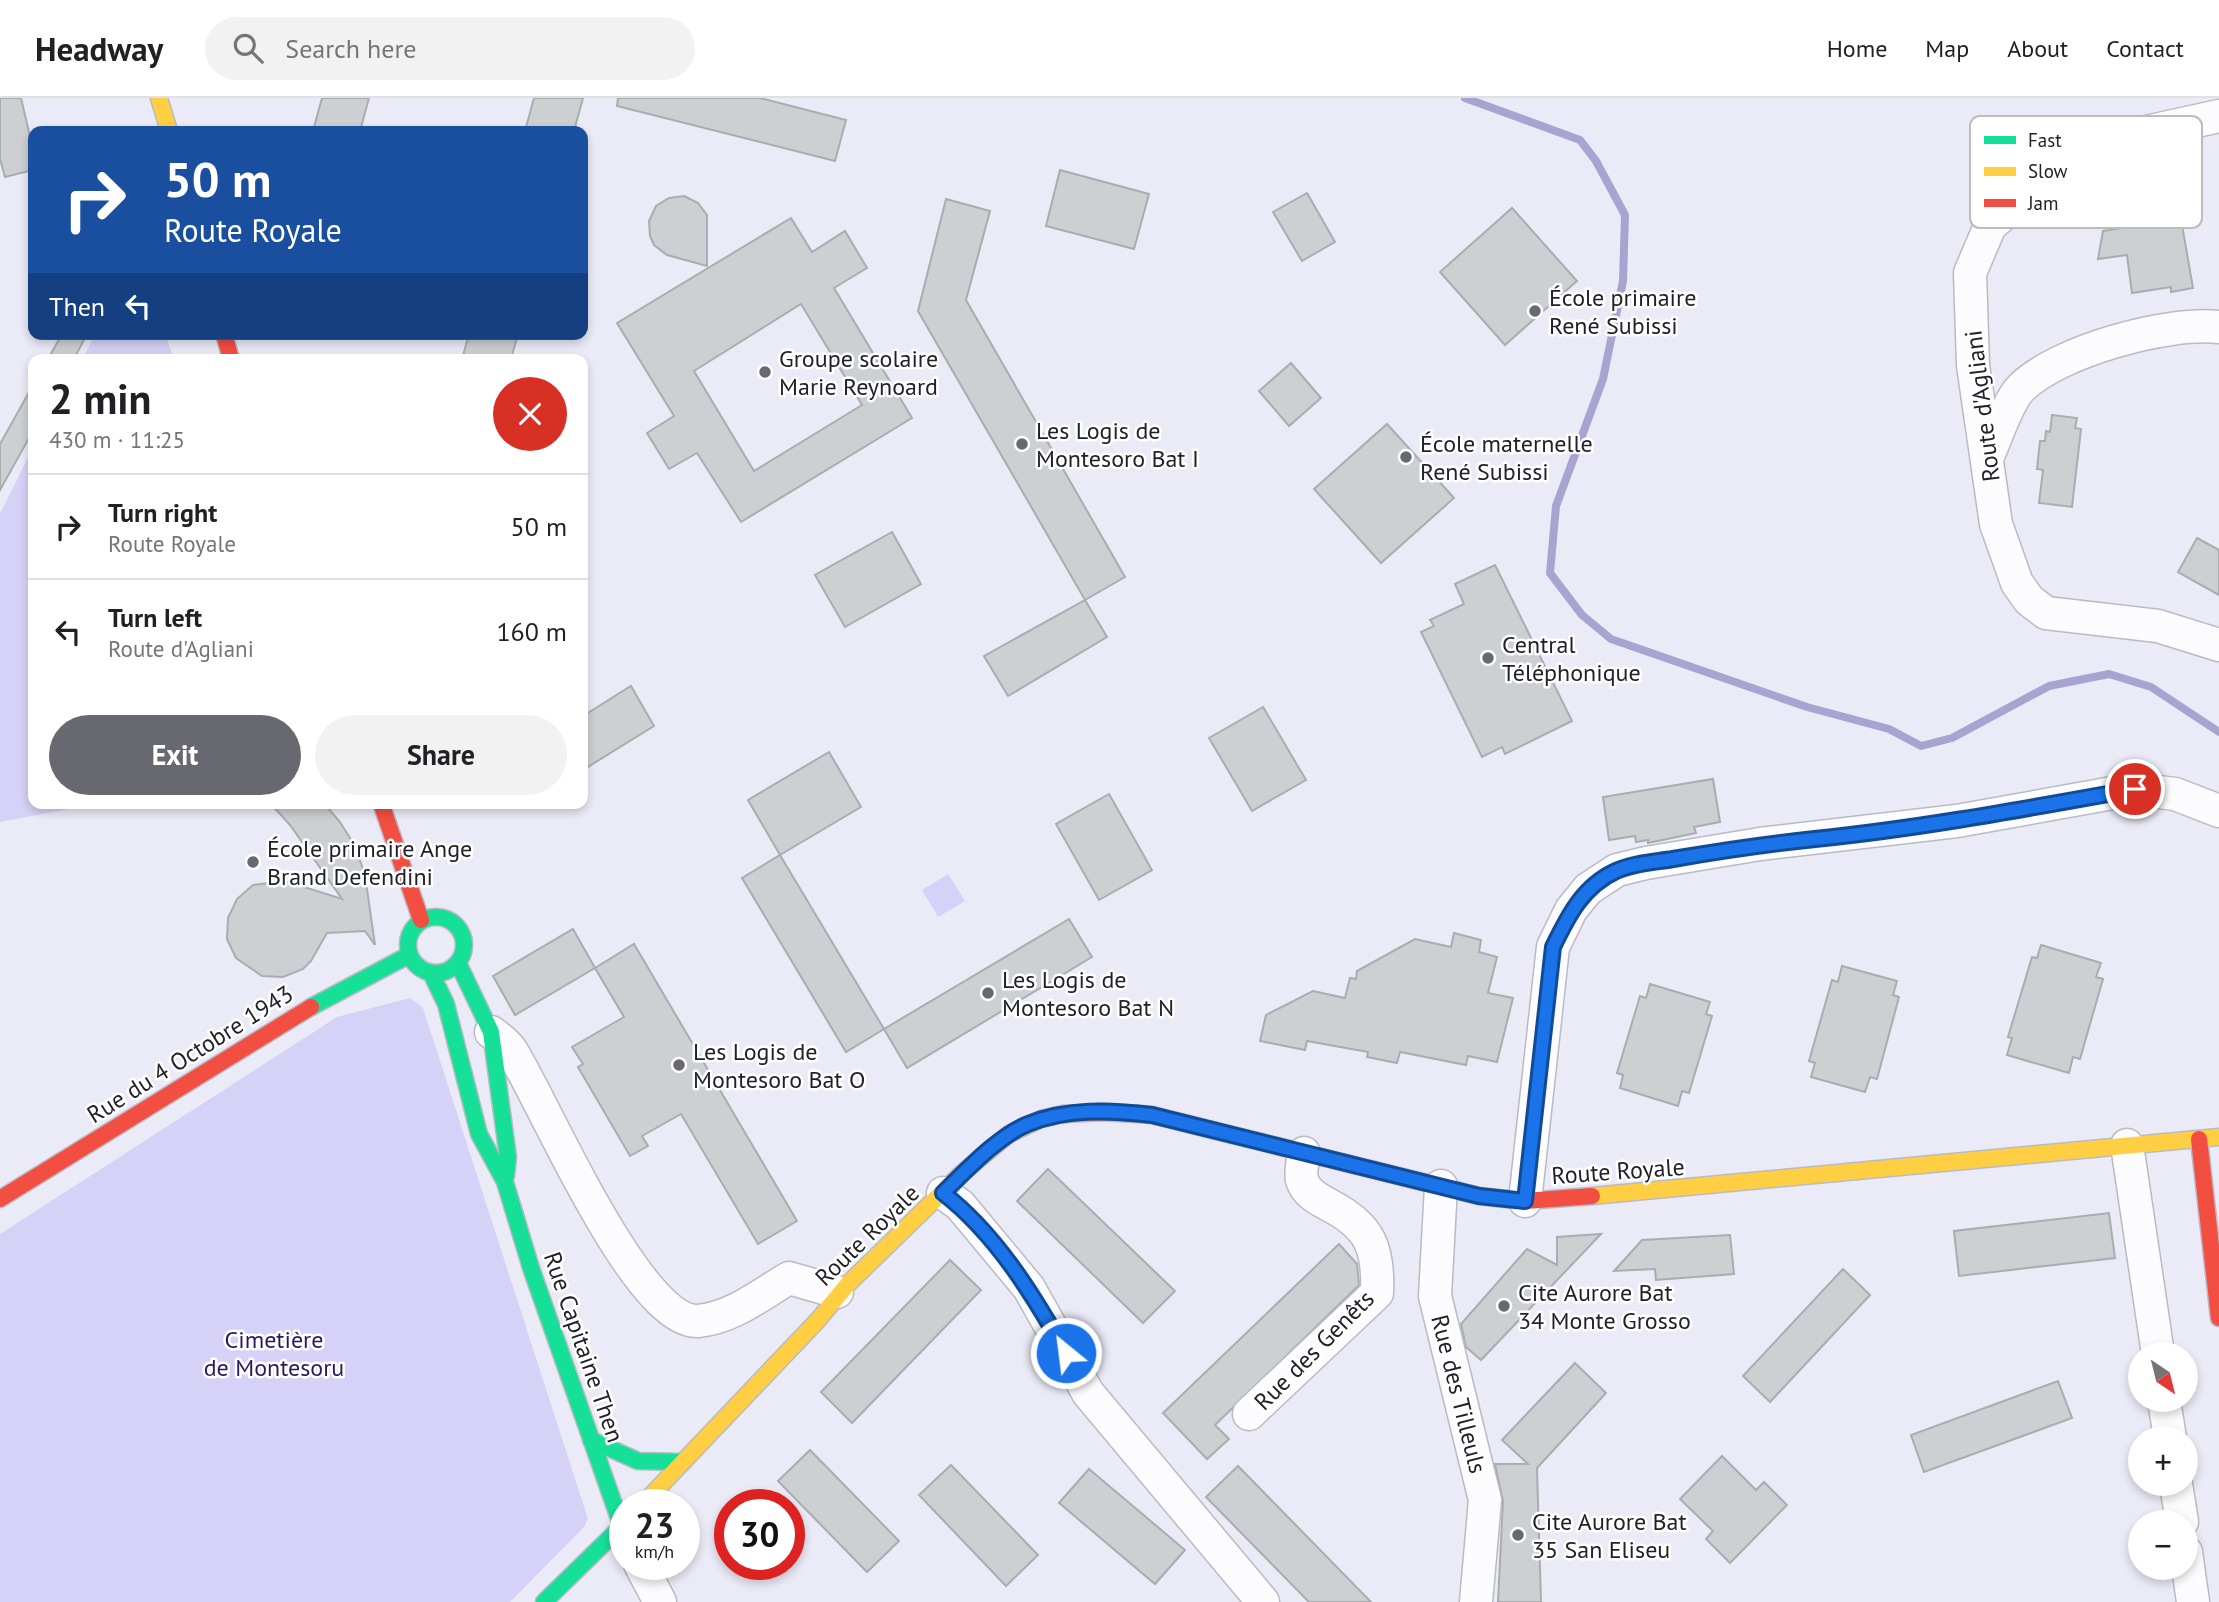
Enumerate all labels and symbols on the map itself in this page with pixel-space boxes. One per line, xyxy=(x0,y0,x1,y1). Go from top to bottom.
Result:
legend xyxy=(1970,116,2202,228)
text: Fast xyxy=(2028,128,2062,152)
text: Slow xyxy=(2028,159,2068,183)
text: Jam xyxy=(2027,191,2058,215)
place label: École primaire René Subissi xyxy=(1549,282,1696,341)
marker: École primaire René Subissi xyxy=(1527,303,1543,319)
street label: Route d'Agliani xyxy=(1957,329,2007,483)
place label: Groupe scolaire Marie Reynoard xyxy=(779,343,938,402)
marker: Groupe scolaire Marie Reynoard xyxy=(757,364,773,380)
place label: Les Logis de Montesoro Bat I xyxy=(1036,415,1199,474)
place label: École maternelle René Subissi xyxy=(1420,428,1593,487)
marker: Les Logis de Montesoro Bat I xyxy=(1014,436,1030,452)
marker: École maternelle René Subissi xyxy=(1398,449,1414,465)
place label: Central Téléphonique xyxy=(1502,629,1641,688)
marker: Central Téléphonique xyxy=(1480,650,1496,666)
pin xyxy=(2105,759,2165,819)
place label: École primaire Ange Brand Defendini xyxy=(267,833,472,892)
marker: École primaire Ange Brand Defendini xyxy=(245,854,261,870)
place label: Les Logis de Montesoro Bat N xyxy=(1002,964,1174,1023)
street label: Rue du 4 Octobre 1943 xyxy=(81,978,299,1130)
marker: Les Logis de Montesoro Bat N xyxy=(980,985,996,1001)
place label: Les Logis de Montesoro Bat O xyxy=(693,1036,865,1095)
marker: Les Logis de Montesoro Bat O xyxy=(671,1057,687,1073)
street label: Route Royale xyxy=(1550,1151,1686,1191)
street label: Route Royale xyxy=(808,1178,926,1292)
street label: Rue Capitaine Then xyxy=(537,1248,631,1446)
place label: Cite Aurore Bat 34 Monte Grosso xyxy=(1518,1277,1691,1336)
street label: Rue des Genêts xyxy=(1247,1283,1381,1417)
marker: Cite Aurore Bat 34 Monte Grosso xyxy=(1496,1298,1512,1314)
street label: Rue des Tilleuls xyxy=(1424,1311,1494,1477)
position arrow xyxy=(1029,1316,1103,1390)
park label: Cimetière de Montesoru xyxy=(204,1324,344,1383)
north arrow xyxy=(2128,1342,2198,1412)
speed limit sign: 30 xyxy=(714,1489,805,1580)
place label: Cite Aurore Bat 35 San Eliseu xyxy=(1532,1506,1687,1565)
marker: Cite Aurore Bat 35 San Eliseu xyxy=(1510,1527,1526,1543)

